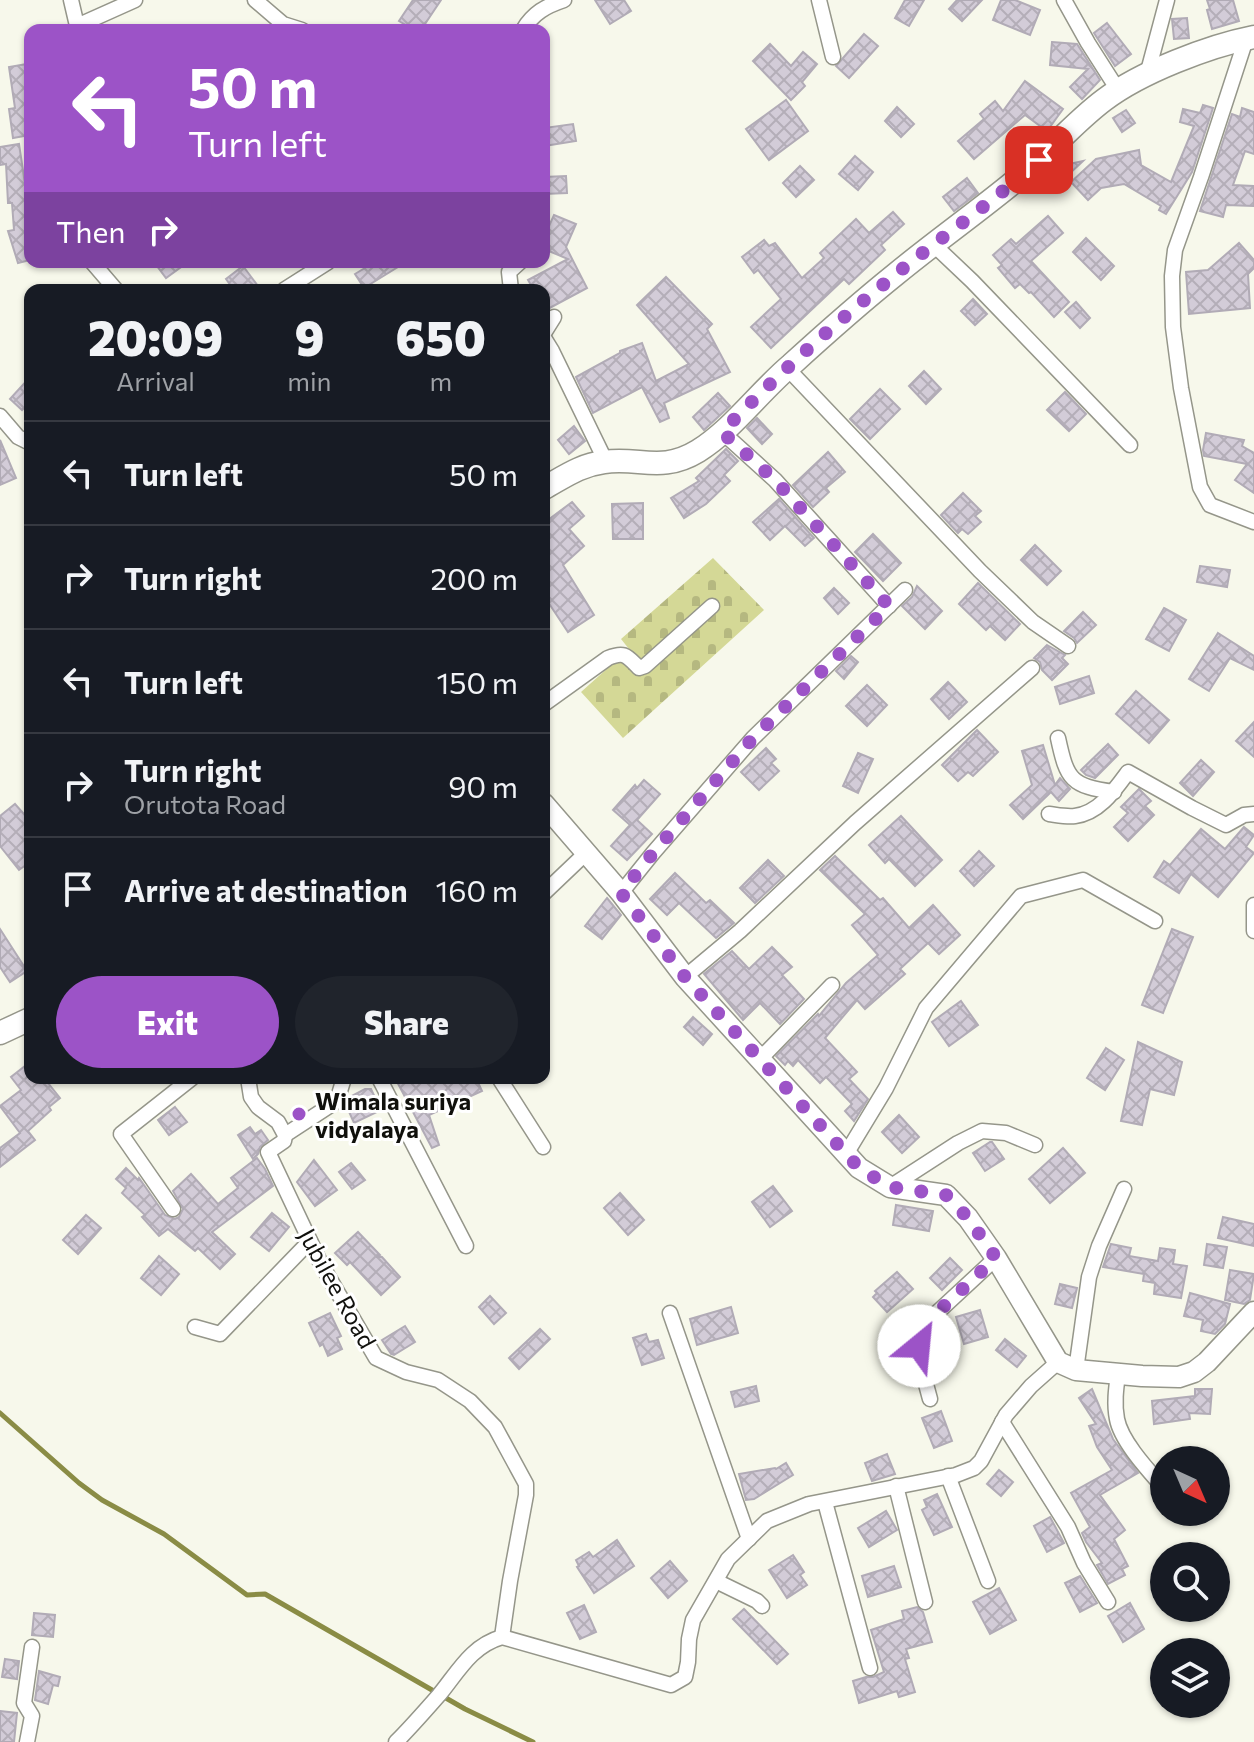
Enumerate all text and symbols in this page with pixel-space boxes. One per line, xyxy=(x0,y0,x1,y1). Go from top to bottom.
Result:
text: 50 m xyxy=(188,51,317,120)
icon: left xyxy=(56,56,160,160)
text: Turn left xyxy=(188,120,327,164)
pin xyxy=(1005,126,1073,194)
icon: arrive xyxy=(1017,138,1061,182)
icon: right xyxy=(141,208,185,252)
text: Then xyxy=(56,212,125,249)
text: 20:09 xyxy=(88,307,223,366)
text: 9 xyxy=(294,307,324,366)
text: 650 xyxy=(396,307,486,366)
text: Arrival xyxy=(116,365,195,396)
text: min xyxy=(287,365,332,396)
text: m xyxy=(429,365,452,396)
icon: left xyxy=(56,451,100,495)
text: Turn left xyxy=(124,455,243,492)
text: 50 m xyxy=(449,455,518,492)
icon: right xyxy=(56,555,100,599)
text: Turn right xyxy=(124,559,261,596)
text: 200 m xyxy=(430,559,518,596)
icon: left xyxy=(56,659,100,703)
text: Turn left xyxy=(124,663,243,700)
text: 150 m xyxy=(436,663,518,700)
text: Turn right xyxy=(124,751,261,788)
icon: right xyxy=(56,763,100,807)
text: 90 m xyxy=(448,767,518,804)
text: Orutota Road xyxy=(124,788,286,819)
icon: arrive xyxy=(56,867,100,911)
text: Arrive at destination xyxy=(124,871,408,908)
text: 160 m xyxy=(435,871,518,908)
button: Exit xyxy=(56,976,279,1068)
button: Share xyxy=(295,976,518,1068)
place label: Wimala suriya vidyalaya xyxy=(315,1086,471,1143)
marker: Wimala suriya vidyalaya xyxy=(290,1105,308,1123)
street label: Jubilee Road xyxy=(293,1223,383,1353)
position arrow xyxy=(877,1304,961,1388)
north arrow xyxy=(1150,1446,1230,1526)
map controls xyxy=(1150,1446,1230,1718)
button: search xyxy=(1150,1542,1230,1622)
button: layers xyxy=(1150,1638,1230,1718)

